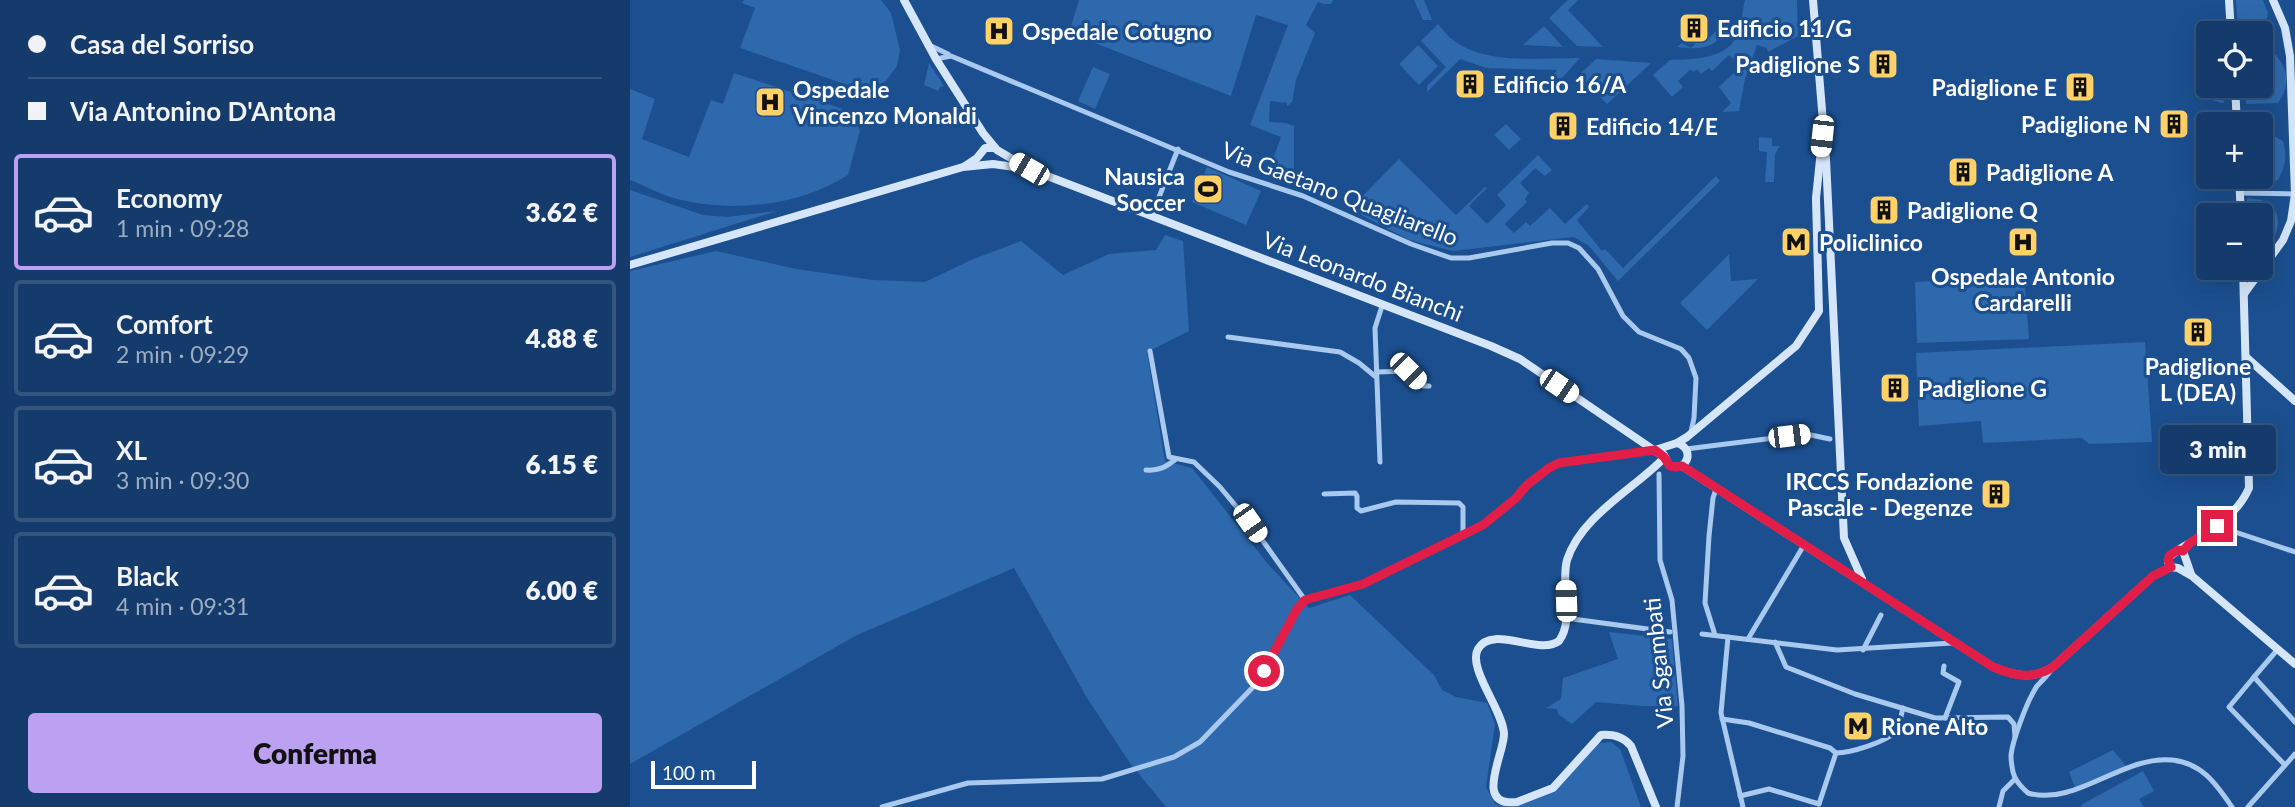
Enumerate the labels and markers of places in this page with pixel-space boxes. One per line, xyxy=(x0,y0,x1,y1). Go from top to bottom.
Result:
building icon: Edificio 11/G xyxy=(1677,11,1711,45)
hospital icon: Ospedale Cotugno xyxy=(982,14,1016,48)
place label: Edificio 11/G xyxy=(1717,14,1852,42)
place label: Ospedale Cotugno xyxy=(1022,17,1212,45)
building icon: Padiglione S xyxy=(1866,47,1900,81)
place label: Padiglione S xyxy=(1735,50,1860,78)
building icon: Edificio 16/A xyxy=(1453,67,1487,101)
place label: Edificio 16/A xyxy=(1493,70,1627,98)
building icon: Padiglione E xyxy=(2063,70,2097,104)
place label: Padiglione E xyxy=(1932,73,2057,101)
place label: Ospedale Vincenzo Monaldi xyxy=(792,75,977,129)
hospital icon: Ospedale Vincenzo Monaldi xyxy=(753,85,787,119)
building icon: Padiglione N xyxy=(2157,107,2191,141)
building icon: Edificio 14/E xyxy=(1546,109,1580,143)
place label: Padiglione N xyxy=(2021,110,2151,138)
place label: Edificio 14/E xyxy=(1586,112,1718,140)
building icon: Padiglione A xyxy=(1946,155,1980,189)
place label: Padiglione A xyxy=(1986,158,2114,186)
place label: Nausica Soccer xyxy=(1104,162,1185,216)
sports icon: Nausica Soccer xyxy=(1191,172,1225,206)
building icon: Padiglione Q xyxy=(1867,193,1901,227)
place label: Padiglione Q xyxy=(1907,196,2038,224)
metro station icon: Policlinico xyxy=(1779,225,1813,259)
hospital icon: Ospedale Antonio Cardarelli xyxy=(2006,225,2040,259)
place label: Policlinico xyxy=(1819,228,1923,256)
place label: Ospedale Antonio Cardarelli xyxy=(1931,262,2115,316)
building icon: Padiglione L (DEA) xyxy=(2181,315,2215,349)
place label: Padiglione L (DEA) xyxy=(2145,352,2251,406)
building icon: Padiglione G xyxy=(1878,371,1912,405)
place label: Padiglione G xyxy=(1918,374,2047,402)
place label: IRCCS Fondazione Pascale - Degenze xyxy=(1786,467,1973,521)
building icon: IRCCS Fondazione Pascale - Degenze xyxy=(1979,477,2013,511)
metro station icon: Rione Alto xyxy=(1841,709,1875,743)
place label: Rione Alto xyxy=(1881,712,1988,740)

